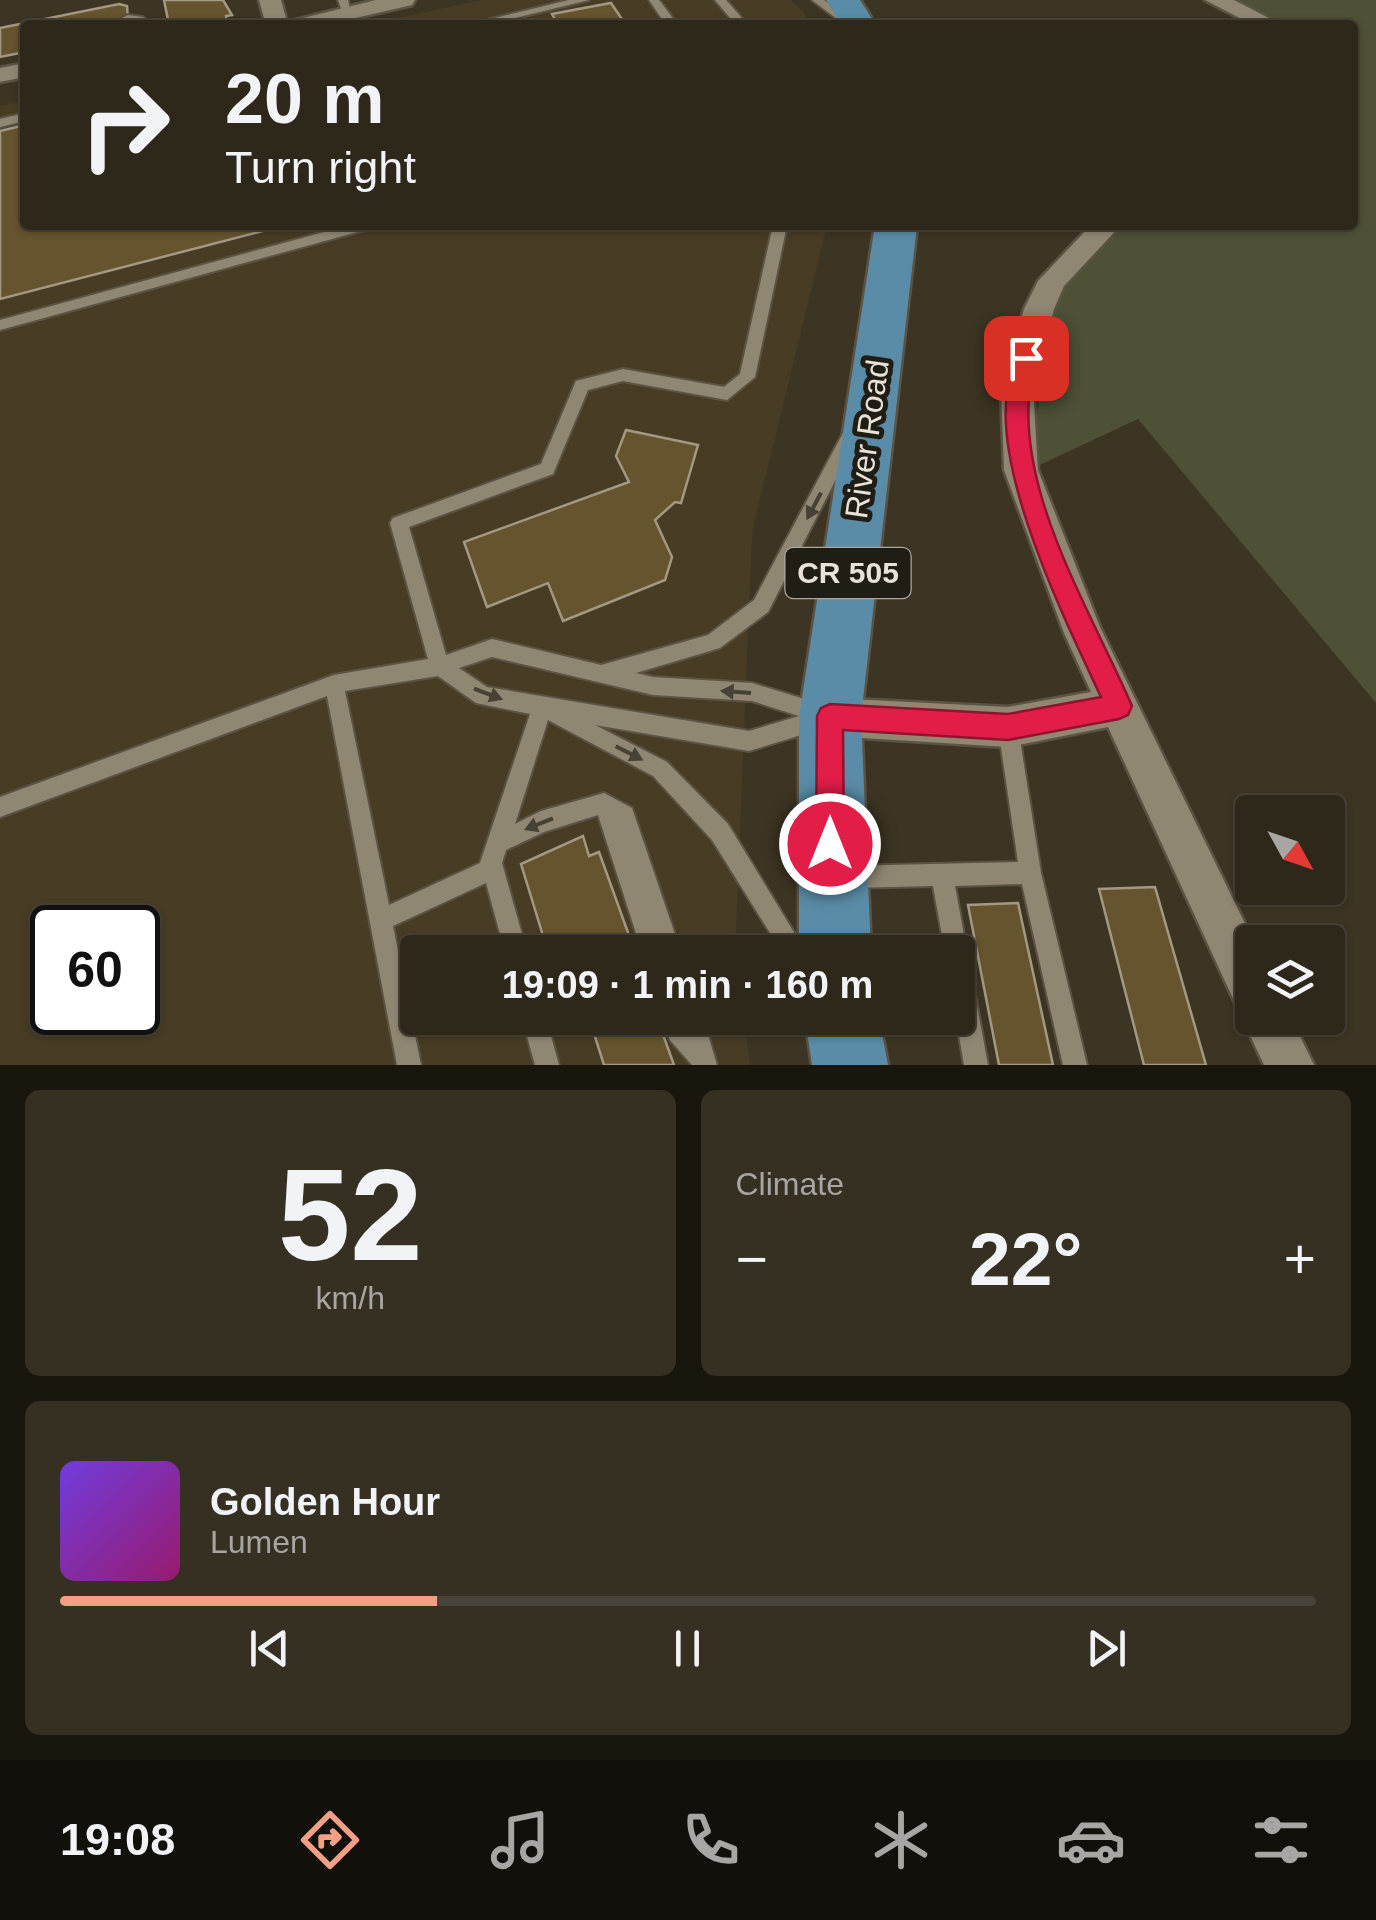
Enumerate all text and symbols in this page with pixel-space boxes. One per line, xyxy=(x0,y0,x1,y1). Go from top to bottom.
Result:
icon: right xyxy=(60,60,190,190)
text: 20 m xyxy=(225,60,385,138)
text: Turn right xyxy=(225,142,416,193)
pin xyxy=(984,316,1069,401)
icon: arrive xyxy=(999,331,1054,386)
street label: River Road xyxy=(838,357,896,521)
one-way arrow xyxy=(806,492,823,521)
road number: CR 505 xyxy=(786,548,910,598)
one-way arrow xyxy=(720,683,751,699)
one-way arrow xyxy=(473,687,503,703)
one-way arrow xyxy=(615,744,644,761)
position arrow xyxy=(778,792,882,896)
north arrow xyxy=(1235,795,1345,905)
map controls xyxy=(1235,795,1345,1035)
one-way arrow xyxy=(524,817,554,833)
speed limit sign: 60 xyxy=(30,905,160,1035)
button: layers xyxy=(1235,925,1345,1035)
text: 19:09 · 1 min · 160 m xyxy=(502,964,873,1006)
text: 52 xyxy=(278,1142,423,1288)
text: Climate xyxy=(736,1166,844,1202)
text: 22° xyxy=(969,1217,1082,1301)
text: − xyxy=(736,1228,768,1290)
text: + xyxy=(1284,1228,1316,1290)
text: km/h xyxy=(316,1280,385,1316)
text: Golden Hour xyxy=(210,1481,440,1523)
text: Lumen xyxy=(210,1524,308,1560)
icon: previous xyxy=(242,1621,297,1676)
icon: pause xyxy=(660,1621,715,1676)
icon: next xyxy=(1079,1621,1134,1676)
icon: directions xyxy=(295,1805,365,1875)
icon: music xyxy=(485,1805,555,1875)
icon: phone xyxy=(676,1805,746,1875)
icon: climate xyxy=(866,1805,936,1875)
icon: car xyxy=(1056,1805,1126,1875)
icon: filters xyxy=(1246,1805,1316,1875)
text: 19:08 xyxy=(60,1814,175,1865)

